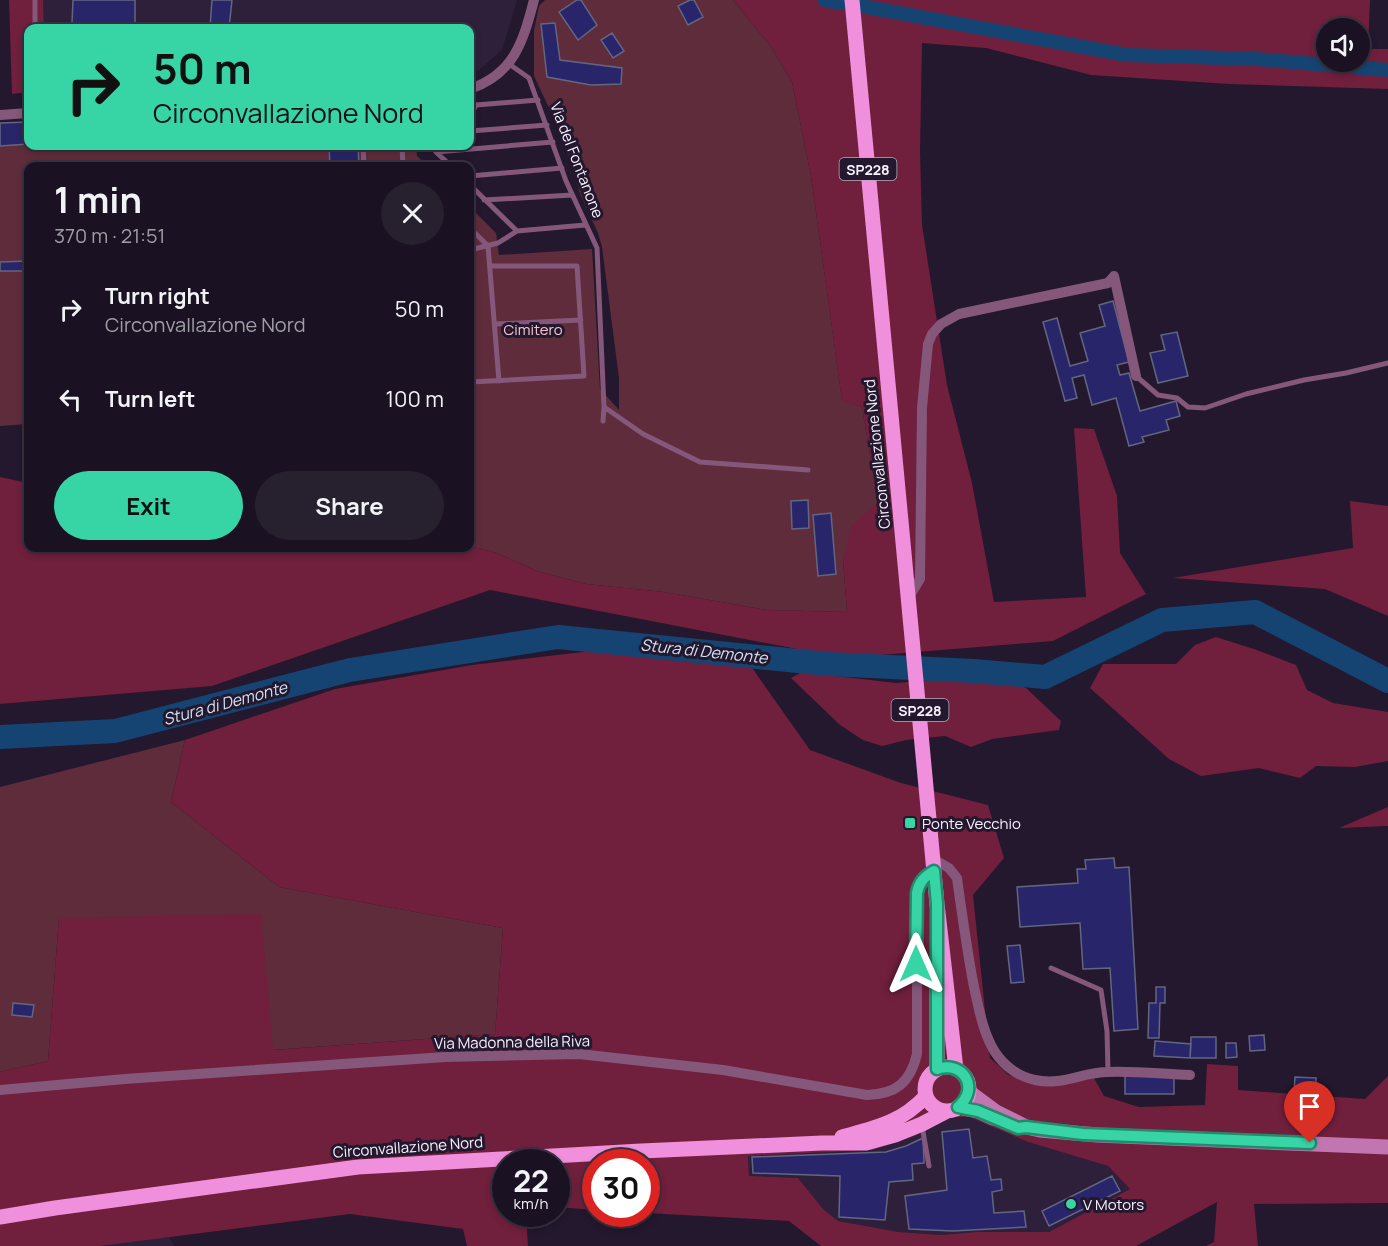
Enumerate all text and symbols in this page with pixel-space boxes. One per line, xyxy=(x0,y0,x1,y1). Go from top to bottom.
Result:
map controls xyxy=(1316,18,1370,72)
button: sound xyxy=(1316,18,1370,72)
text: 50 m xyxy=(153,39,251,97)
icon: right xyxy=(54,48,132,126)
text: Circonvallazione Nord xyxy=(153,94,424,131)
street label: Via del Fontanone xyxy=(545,99,609,221)
road number: SP228 xyxy=(840,158,896,180)
text: 1 min xyxy=(54,175,142,224)
button: close xyxy=(381,182,444,245)
text: 370 m · 21:51 xyxy=(54,222,165,249)
text: Turn right xyxy=(105,281,210,311)
icon: right xyxy=(54,293,87,326)
text: 50 m xyxy=(395,294,444,324)
text: Circonvallazione Nord xyxy=(105,311,306,338)
park label: Cimitero xyxy=(503,319,563,340)
street label: Circonvallazione Nord xyxy=(859,378,895,530)
icon: left xyxy=(54,383,87,416)
text: Turn left xyxy=(105,384,195,414)
text: 100 m xyxy=(386,384,444,414)
button: Exit xyxy=(54,471,243,540)
button: Share xyxy=(255,471,444,540)
water label: Stura di Demonte xyxy=(639,633,770,669)
water label: Stura di Demonte xyxy=(161,675,291,730)
road number: SP228 xyxy=(892,699,948,721)
place label: Ponte Vecchio xyxy=(922,813,1021,834)
marker: Ponte Vecchio xyxy=(903,816,917,830)
position arrow xyxy=(884,932,948,996)
street label: Via Madonna della Riva xyxy=(434,1030,590,1054)
pin xyxy=(1284,1081,1335,1143)
icon: arrive xyxy=(1293,1090,1326,1123)
street label: Circonvallazione Nord xyxy=(332,1131,484,1163)
speed limit sign: 30 xyxy=(582,1149,660,1227)
text: 22 xyxy=(513,1160,549,1201)
text: km/h xyxy=(514,1193,548,1214)
place label: V Motors xyxy=(1083,1194,1144,1215)
marker: V Motors xyxy=(1064,1197,1078,1211)

